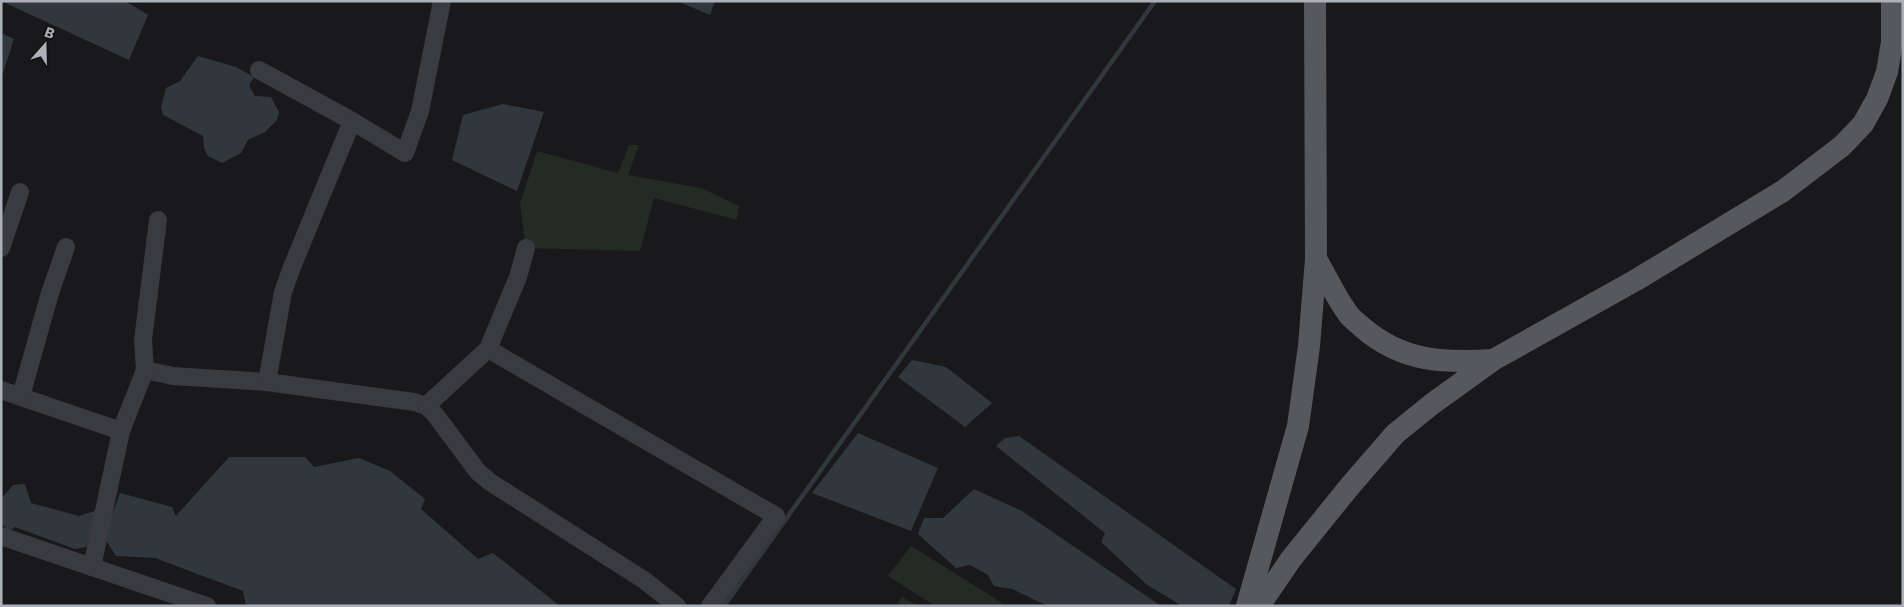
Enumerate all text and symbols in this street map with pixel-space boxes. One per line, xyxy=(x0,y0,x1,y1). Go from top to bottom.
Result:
north arrow xyxy=(20,20,70,70)
text: B xyxy=(42,23,57,42)

